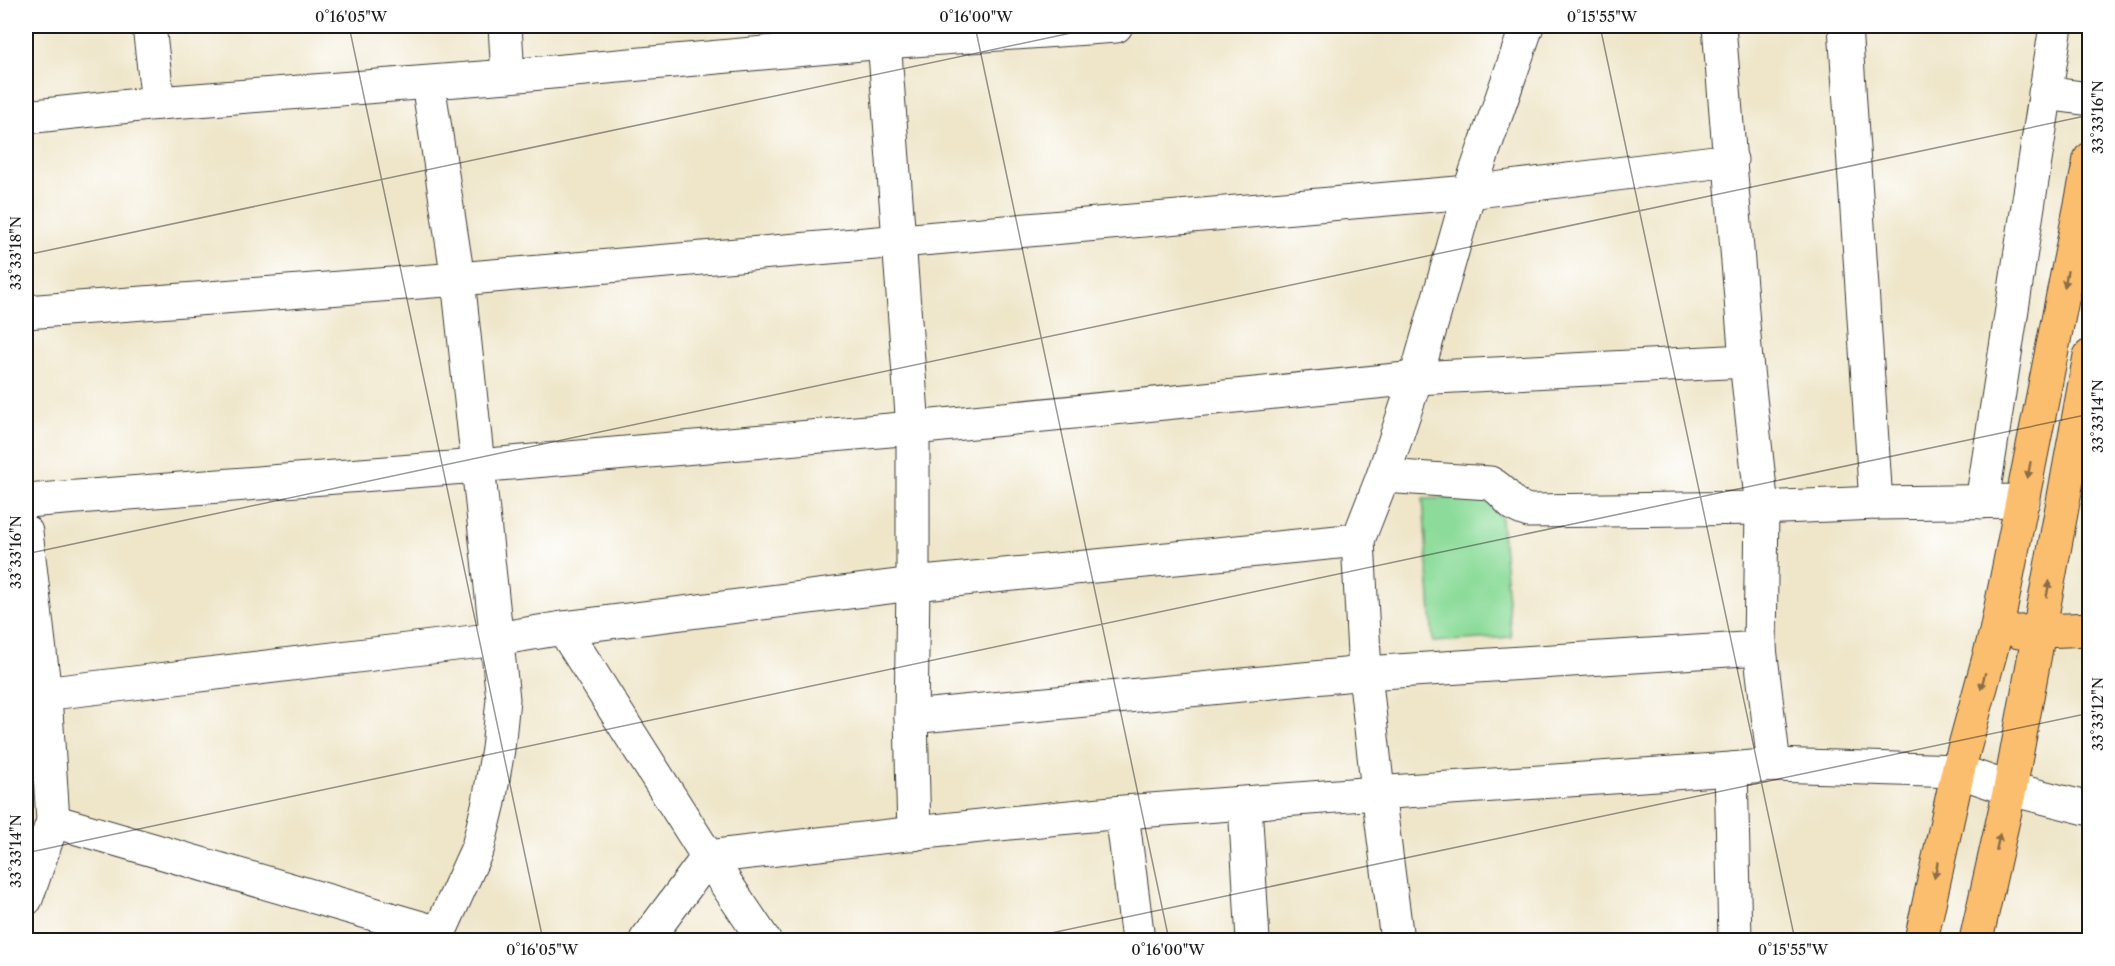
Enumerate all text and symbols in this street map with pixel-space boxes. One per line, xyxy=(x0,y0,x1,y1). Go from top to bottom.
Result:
text: 0°16'05"W xyxy=(315,7,388,26)
text: 0°16'00"W xyxy=(939,7,1013,26)
text: 0°15'55"W xyxy=(1567,7,1638,26)
text: 33°33'16"N xyxy=(2088,80,2107,154)
text: 33°33'18"N xyxy=(6,216,25,290)
one-way arrow xyxy=(2061,269,2070,288)
text: 33°33'14"N xyxy=(2088,379,2107,453)
one-way arrow xyxy=(2024,461,2033,480)
text: 33°33'16"N xyxy=(6,515,25,589)
one-way arrow xyxy=(2043,579,2052,598)
one-way arrow xyxy=(1977,672,1987,690)
text: 33°33'12"N xyxy=(2088,677,2107,751)
text: 33°33'14"N xyxy=(6,814,25,888)
one-way arrow xyxy=(1994,833,2003,852)
one-way arrow xyxy=(1931,861,1941,879)
text: 0°16'05"W xyxy=(506,940,579,959)
text: 0°16'00"W xyxy=(1131,940,1205,959)
text: 0°15'55"W xyxy=(1758,940,1829,959)

